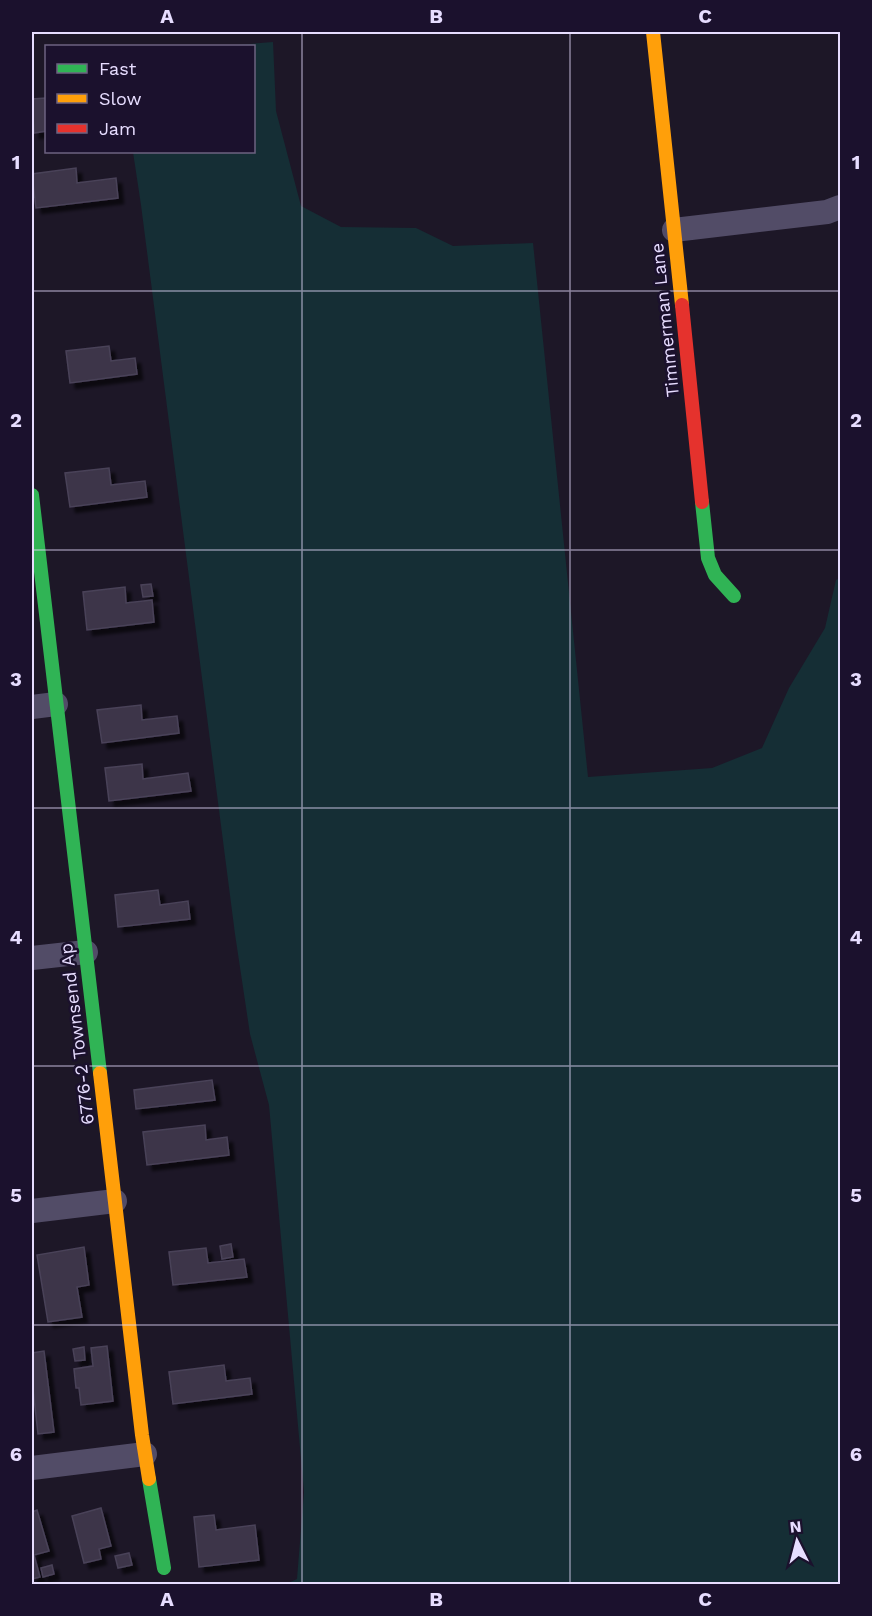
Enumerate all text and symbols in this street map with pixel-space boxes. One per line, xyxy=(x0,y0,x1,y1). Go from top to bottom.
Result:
text: A xyxy=(160,4,174,28)
text: B xyxy=(429,4,443,28)
text: C xyxy=(698,4,712,28)
legend xyxy=(45,45,255,153)
text: Fast xyxy=(99,58,137,79)
text: Slow xyxy=(99,88,142,109)
text: Jam xyxy=(99,118,136,139)
text: 1 xyxy=(12,150,20,174)
text: 1 xyxy=(852,150,860,174)
street label: Timmerman Lane xyxy=(646,242,683,398)
text: 2 xyxy=(10,408,22,432)
text: 2 xyxy=(850,408,862,432)
text: 3 xyxy=(10,667,22,691)
text: 3 xyxy=(850,667,862,691)
text: 4 xyxy=(10,925,23,949)
text: 4 xyxy=(850,925,863,949)
street label: 6776-2 Townsend Ap xyxy=(55,942,98,1126)
text: 5 xyxy=(10,1183,22,1207)
text: 5 xyxy=(850,1183,862,1207)
text: 6 xyxy=(10,1442,22,1466)
text: 6 xyxy=(850,1442,862,1466)
north arrow xyxy=(767,1511,827,1571)
text: N xyxy=(789,1517,802,1537)
text: A xyxy=(160,1587,174,1611)
text: B xyxy=(429,1587,443,1611)
text: C xyxy=(698,1587,712,1611)

